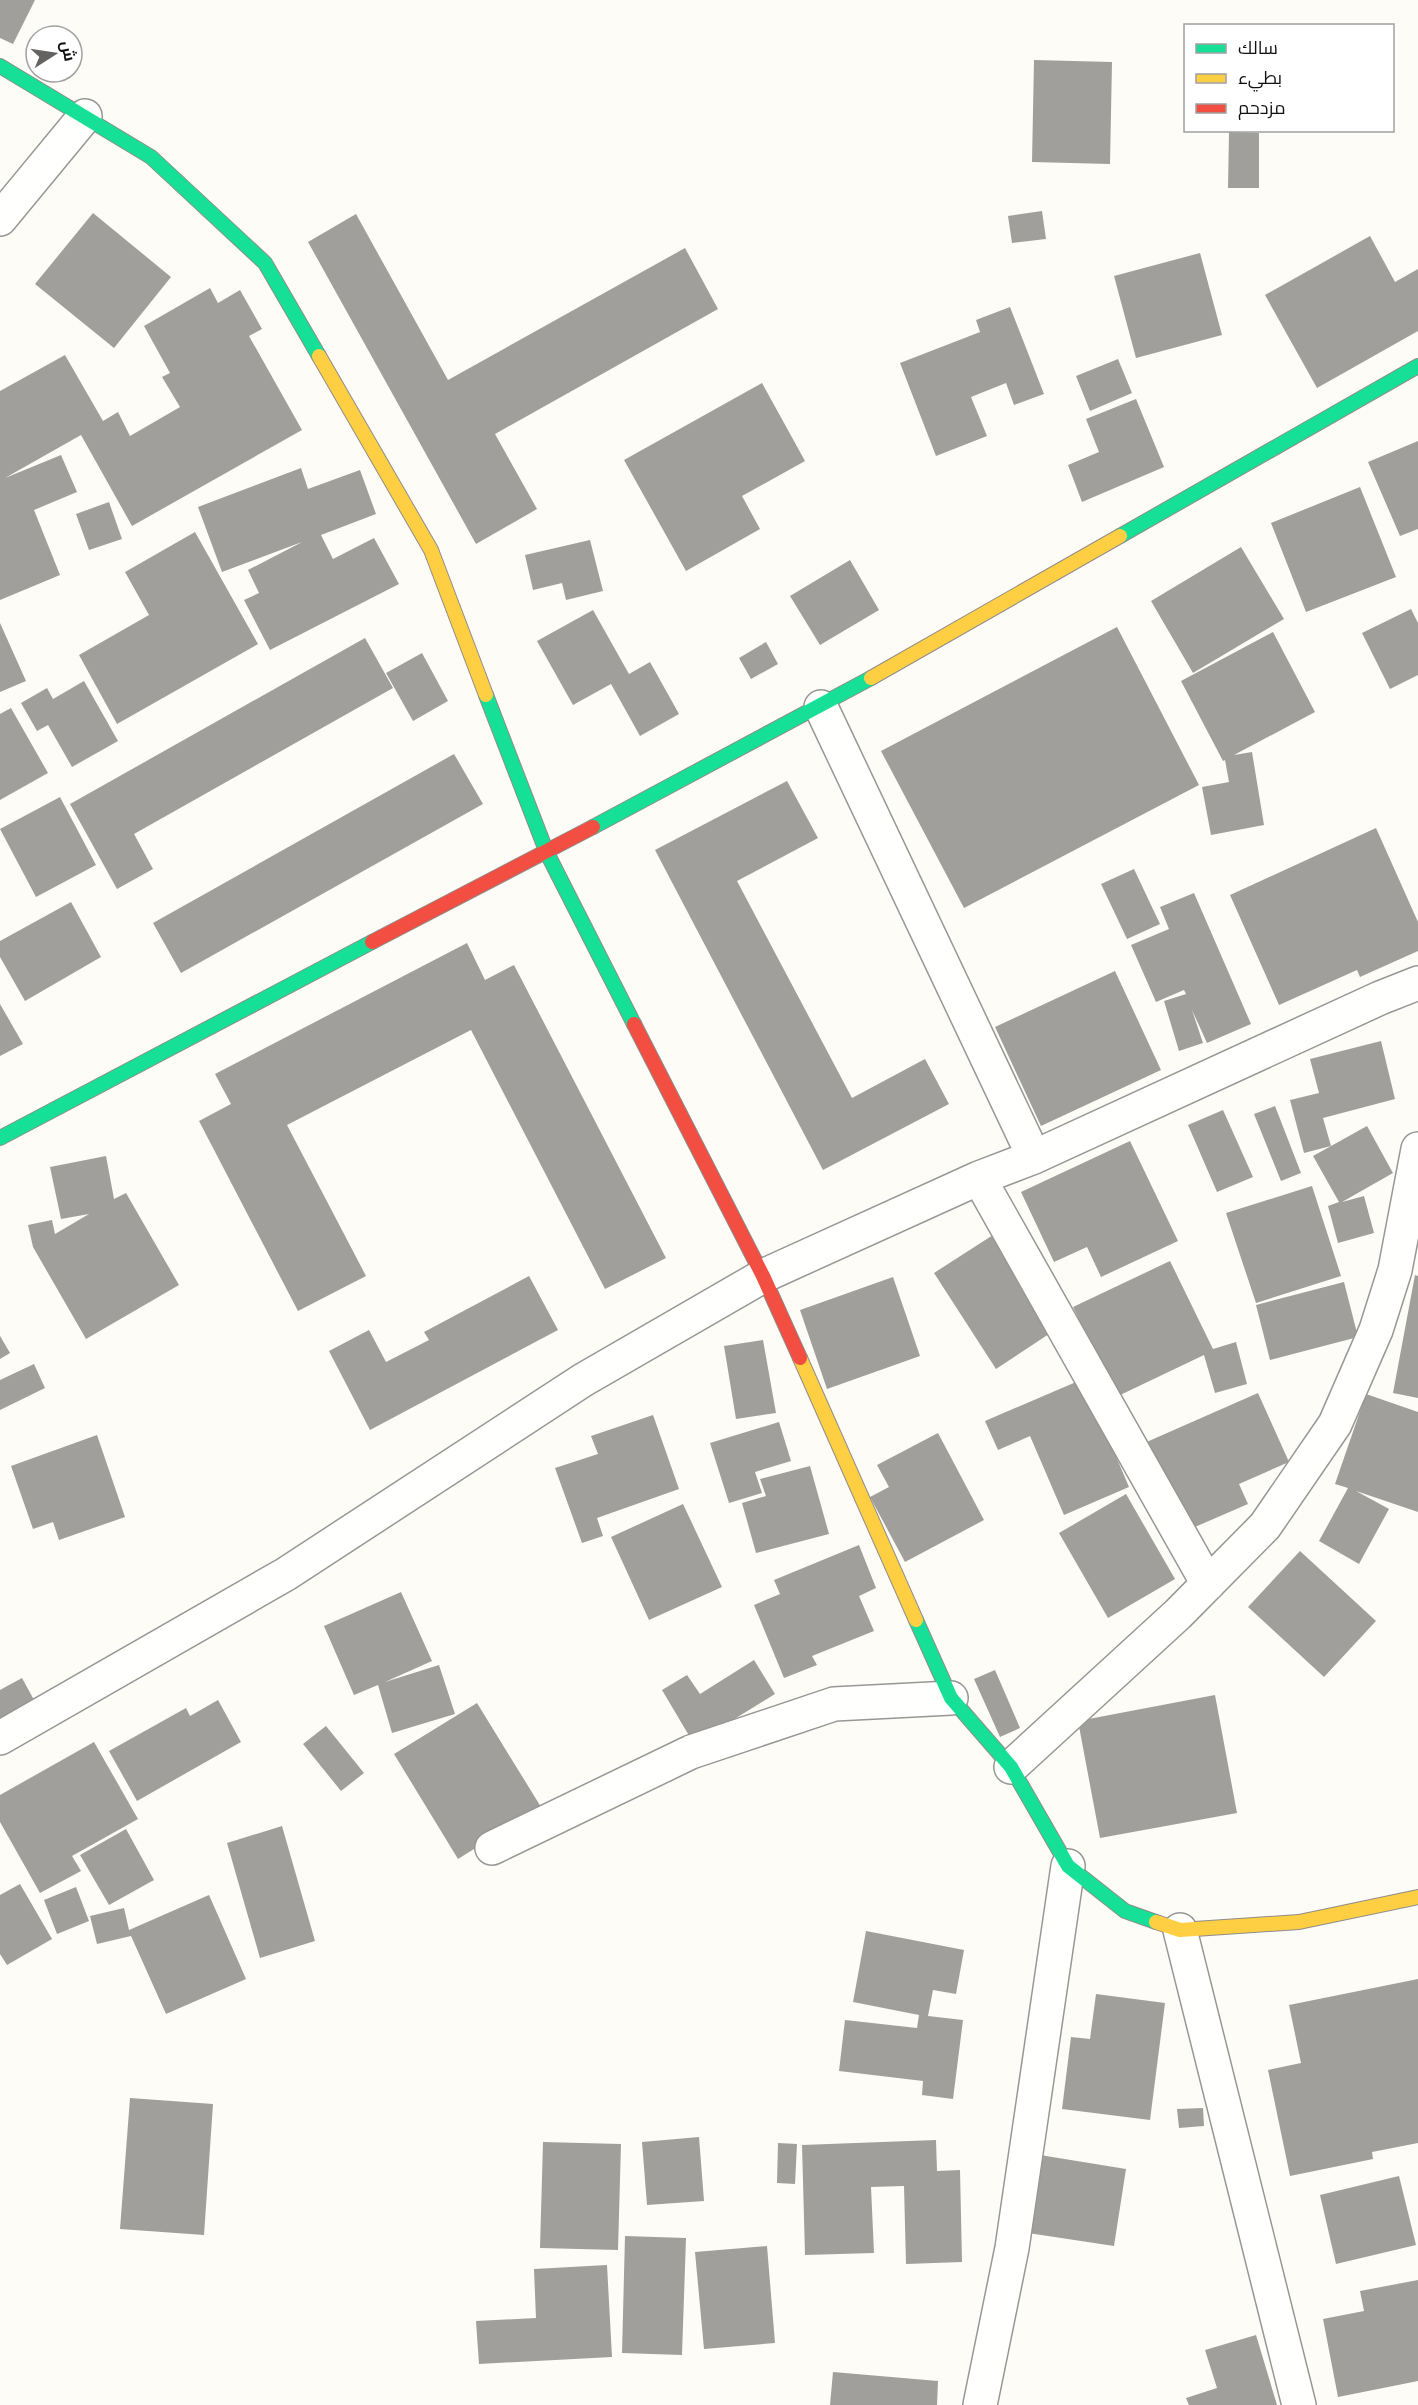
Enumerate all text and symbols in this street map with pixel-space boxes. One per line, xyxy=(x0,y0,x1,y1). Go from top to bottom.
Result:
north arrow xyxy=(24,24,84,84)
legend xyxy=(1184,24,1394,132)
text: سالك xyxy=(1238,35,1278,59)
text: ش xyxy=(56,39,82,63)
text: بطيء xyxy=(1238,65,1282,92)
text: مزدحم xyxy=(1238,95,1286,120)

